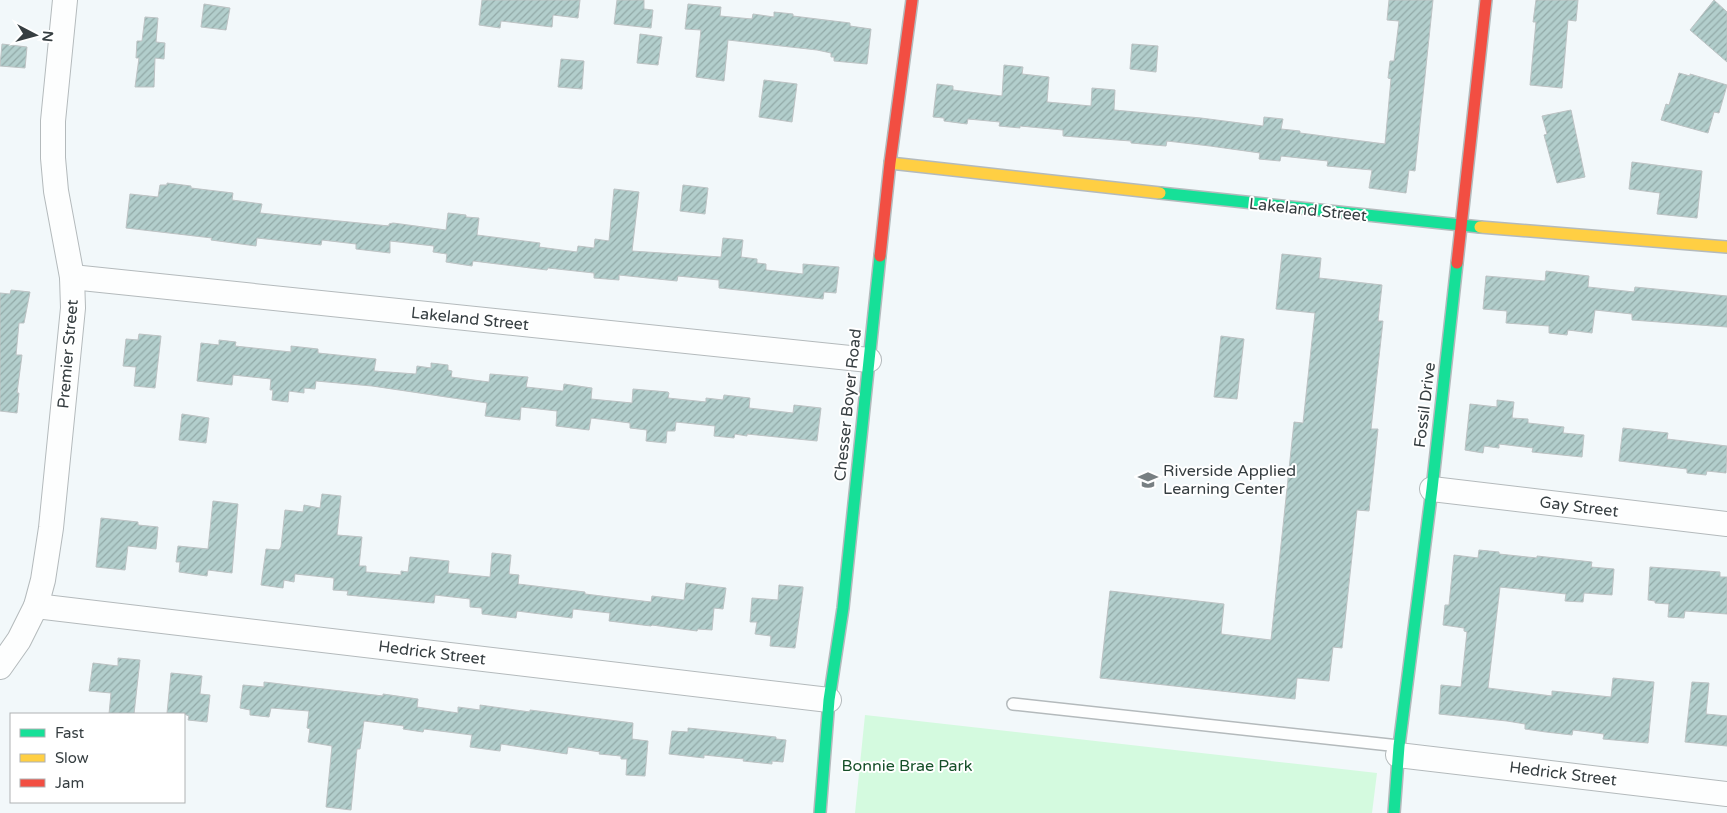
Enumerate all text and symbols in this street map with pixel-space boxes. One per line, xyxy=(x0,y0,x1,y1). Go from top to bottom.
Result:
north arrow xyxy=(10,10,60,60)
text: N xyxy=(38,30,56,43)
street label: Lakeland Street xyxy=(1248,194,1368,226)
street label: Premier Street xyxy=(53,299,83,409)
street label: Lakeland Street xyxy=(410,303,530,335)
street label: Chesser Boyer Road xyxy=(830,328,866,482)
street label: Fossil Drive xyxy=(1410,361,1440,449)
place label: Riverside Applied Learning Center xyxy=(1163,461,1296,499)
school or university icon: Riverside Applied Learning Center xyxy=(1137,469,1159,491)
street label: Gay Street xyxy=(1538,492,1620,522)
street label: Hedrick Street xyxy=(377,636,487,670)
legend xyxy=(10,713,185,803)
text: Fast xyxy=(55,724,85,742)
text: Slow xyxy=(55,749,89,767)
park label: Bonnie Brae Park xyxy=(842,756,973,776)
street label: Hedrick Street xyxy=(1508,757,1618,791)
text: Jam xyxy=(55,774,84,792)

